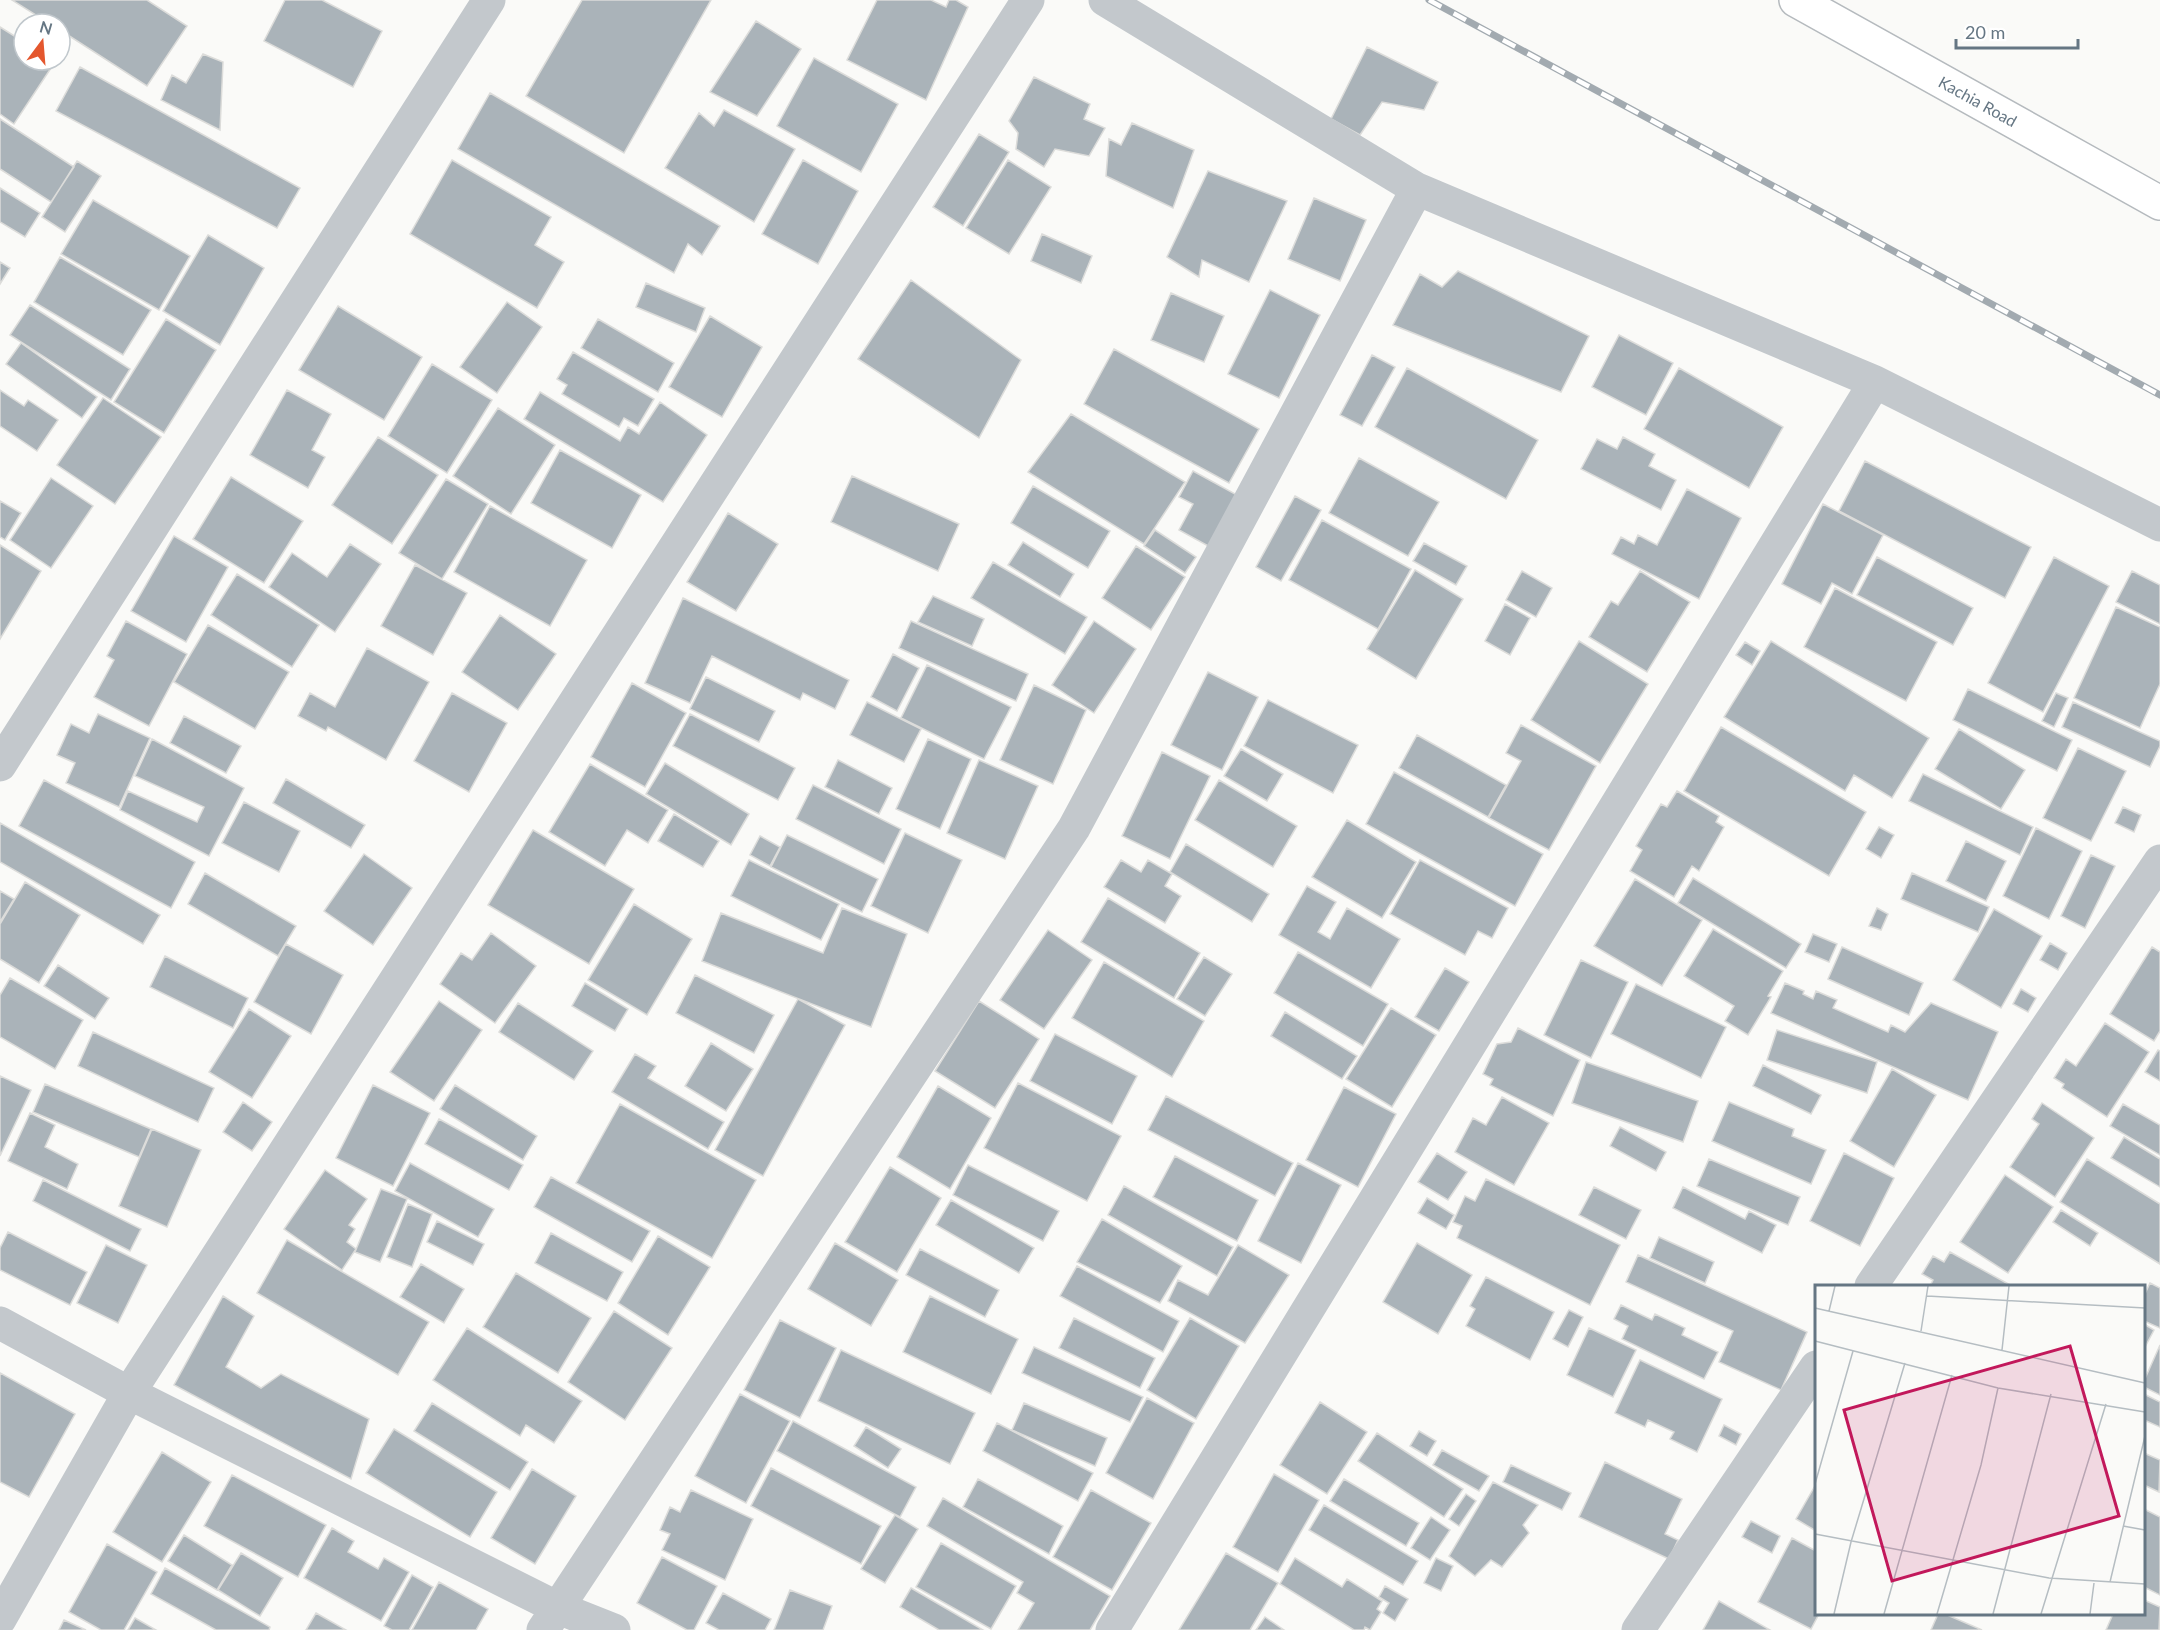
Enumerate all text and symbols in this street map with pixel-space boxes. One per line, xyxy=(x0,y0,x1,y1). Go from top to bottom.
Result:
north arrow xyxy=(12,12,72,72)
scale bar xyxy=(1956,12,2078,50)
text: N xyxy=(38,16,55,38)
text: 20 m xyxy=(1965,21,2005,43)
street label: Kachia Road xyxy=(1936,72,2020,130)
inset map xyxy=(1815,1285,2145,1615)

